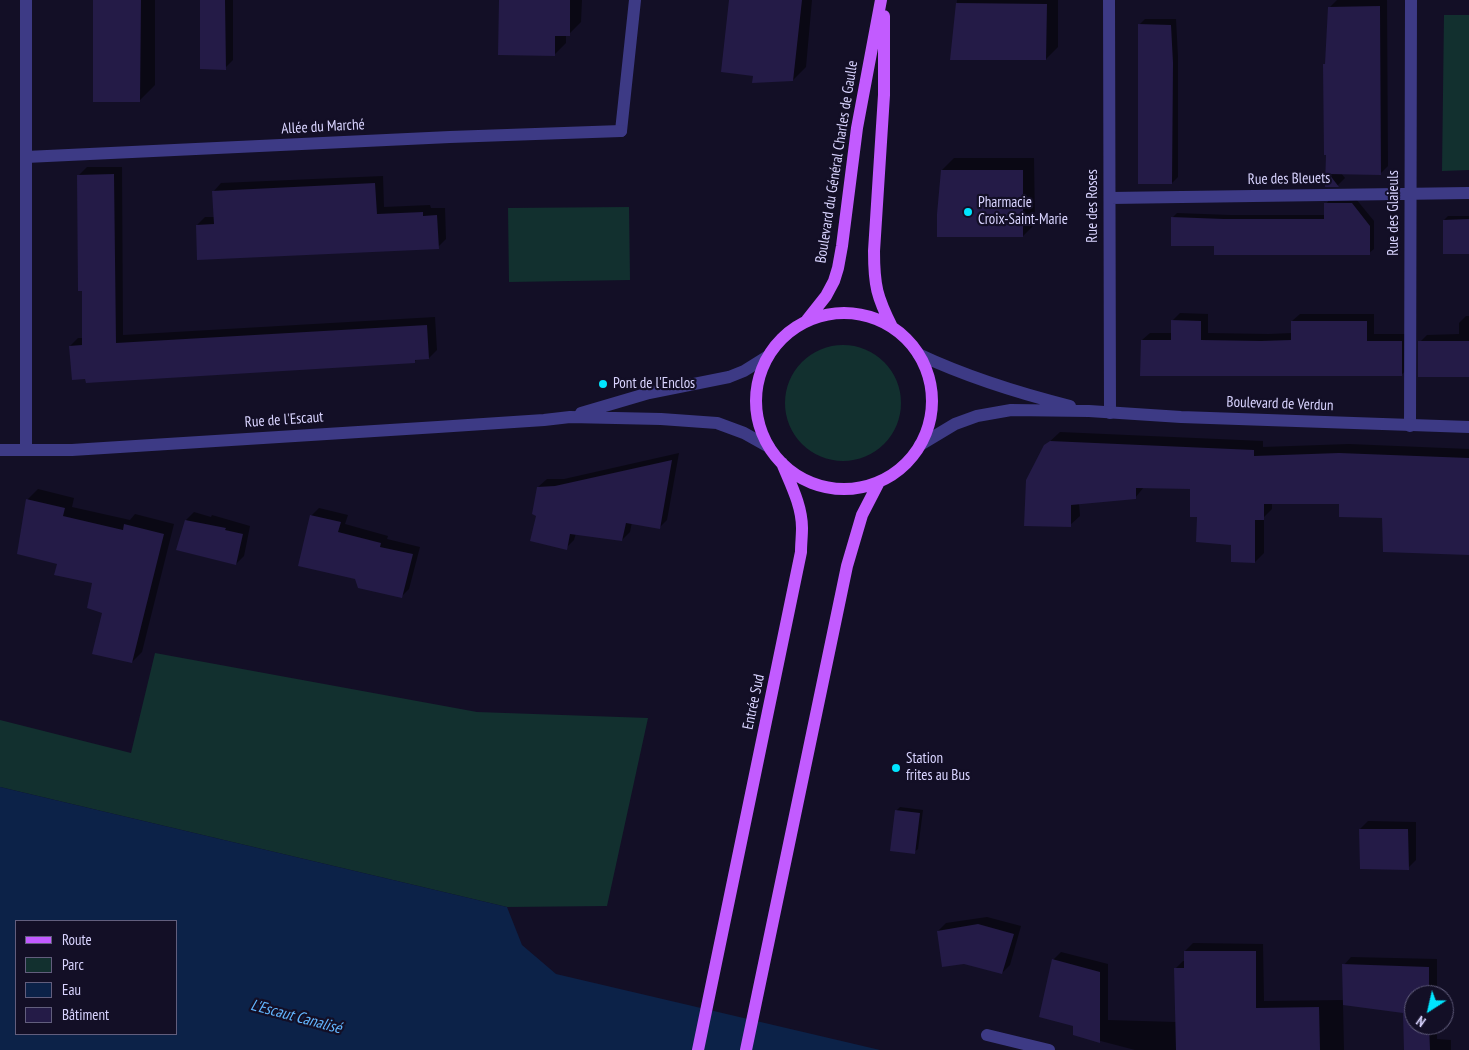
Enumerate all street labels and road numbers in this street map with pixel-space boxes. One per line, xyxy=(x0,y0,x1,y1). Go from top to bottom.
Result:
street label: Boulevard du Général Charles de Gaulle xyxy=(812,59,862,265)
street label: Allée du Marché xyxy=(281,116,365,138)
street label: Rue des Roses xyxy=(1084,169,1102,243)
street label: Rue des Bleuets xyxy=(1248,169,1330,189)
street label: Rue des Glaieuls xyxy=(1385,170,1403,256)
street label: Boulevard de Verdun xyxy=(1226,393,1334,415)
street label: Rue de l'Escaut xyxy=(244,408,324,432)
street label: Entrée Sud xyxy=(739,673,769,731)

